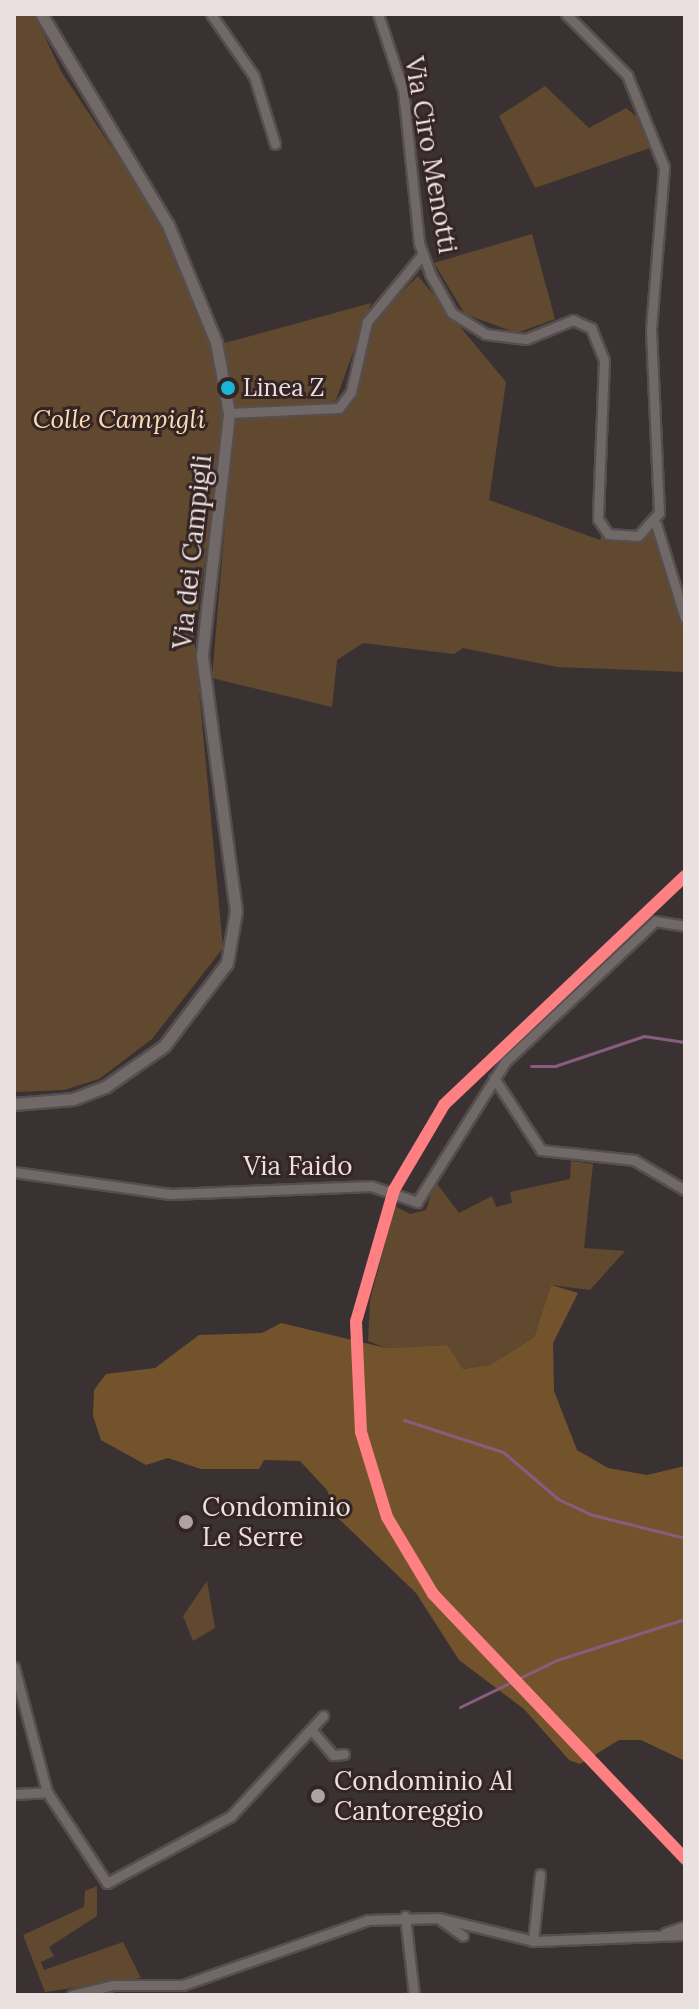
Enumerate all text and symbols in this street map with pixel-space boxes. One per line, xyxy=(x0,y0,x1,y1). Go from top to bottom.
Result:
street label: Via Ciro Menotti xyxy=(398,54,464,256)
place label: Linea Z xyxy=(243,374,324,402)
marker: Linea Z xyxy=(220,380,236,396)
park label: Colle Campigli xyxy=(33,403,205,435)
street label: Via dei Campigli xyxy=(166,453,218,651)
street label: Via Faido xyxy=(244,1150,352,1182)
place label: Condominio Le Serre xyxy=(202,1491,351,1552)
marker: Condominio Le Serre xyxy=(177,1513,195,1531)
place label: Condominio Al Cantoreggio xyxy=(334,1765,513,1826)
marker: Condominio Al Cantoreggio xyxy=(309,1787,327,1805)

